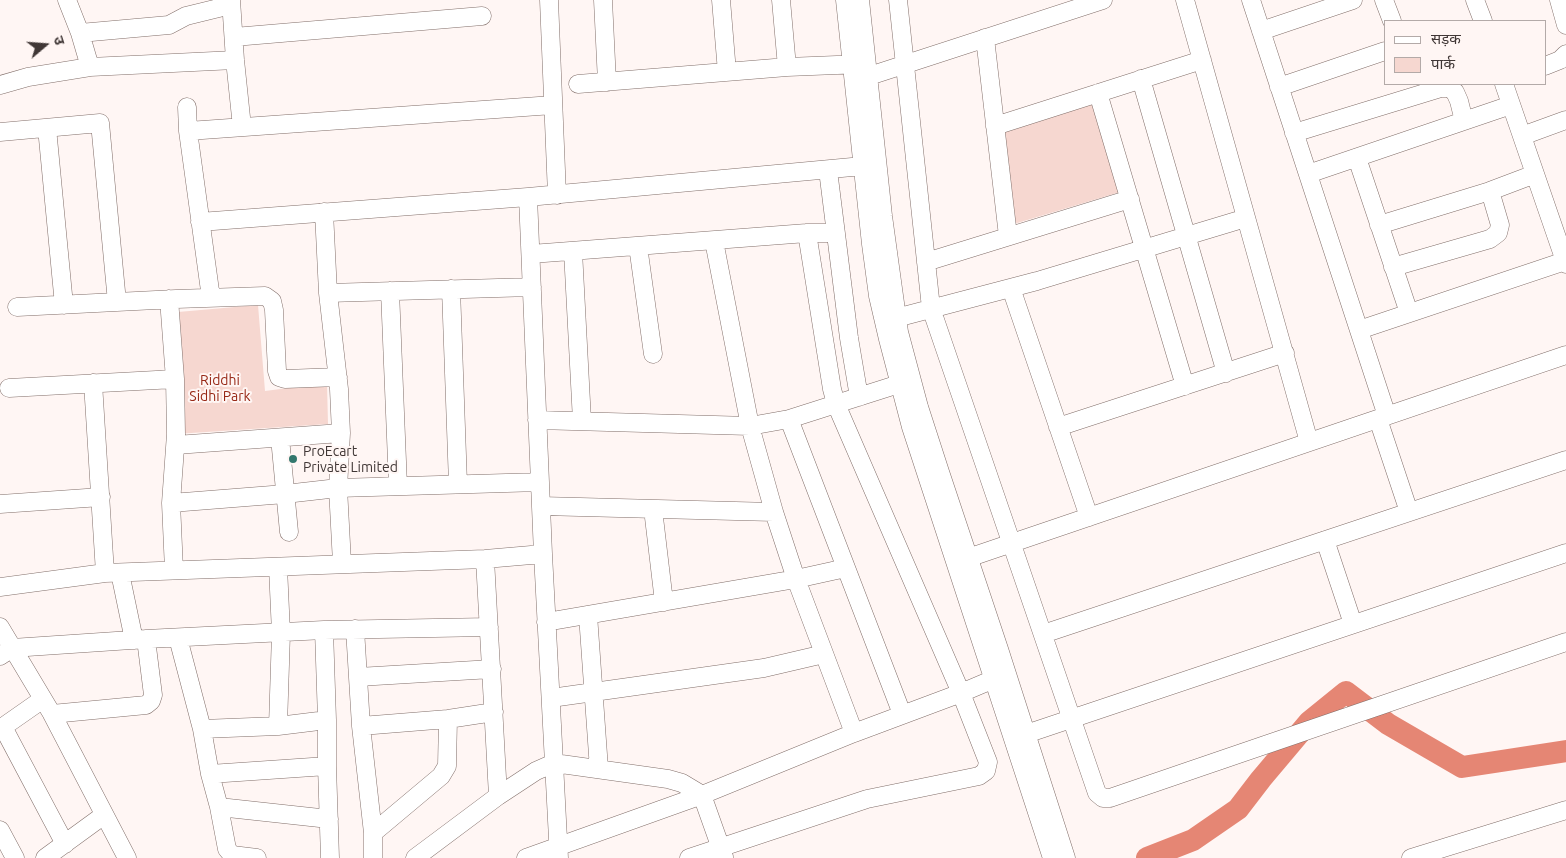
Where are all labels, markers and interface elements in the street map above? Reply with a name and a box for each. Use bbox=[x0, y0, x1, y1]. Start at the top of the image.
north arrow bbox=[20, 20, 70, 70]
legend bbox=[1384, 20, 1546, 85]
text: सड़क bbox=[1431, 30, 1461, 47]
text: उ bbox=[50, 34, 68, 47]
text: पार्क bbox=[1431, 55, 1455, 72]
park label: Riddhi Sidhi Park bbox=[189, 372, 251, 404]
place label: ProEcart Private Limited bbox=[303, 443, 398, 476]
marker: ProEcart Private Limited bbox=[287, 453, 299, 465]

